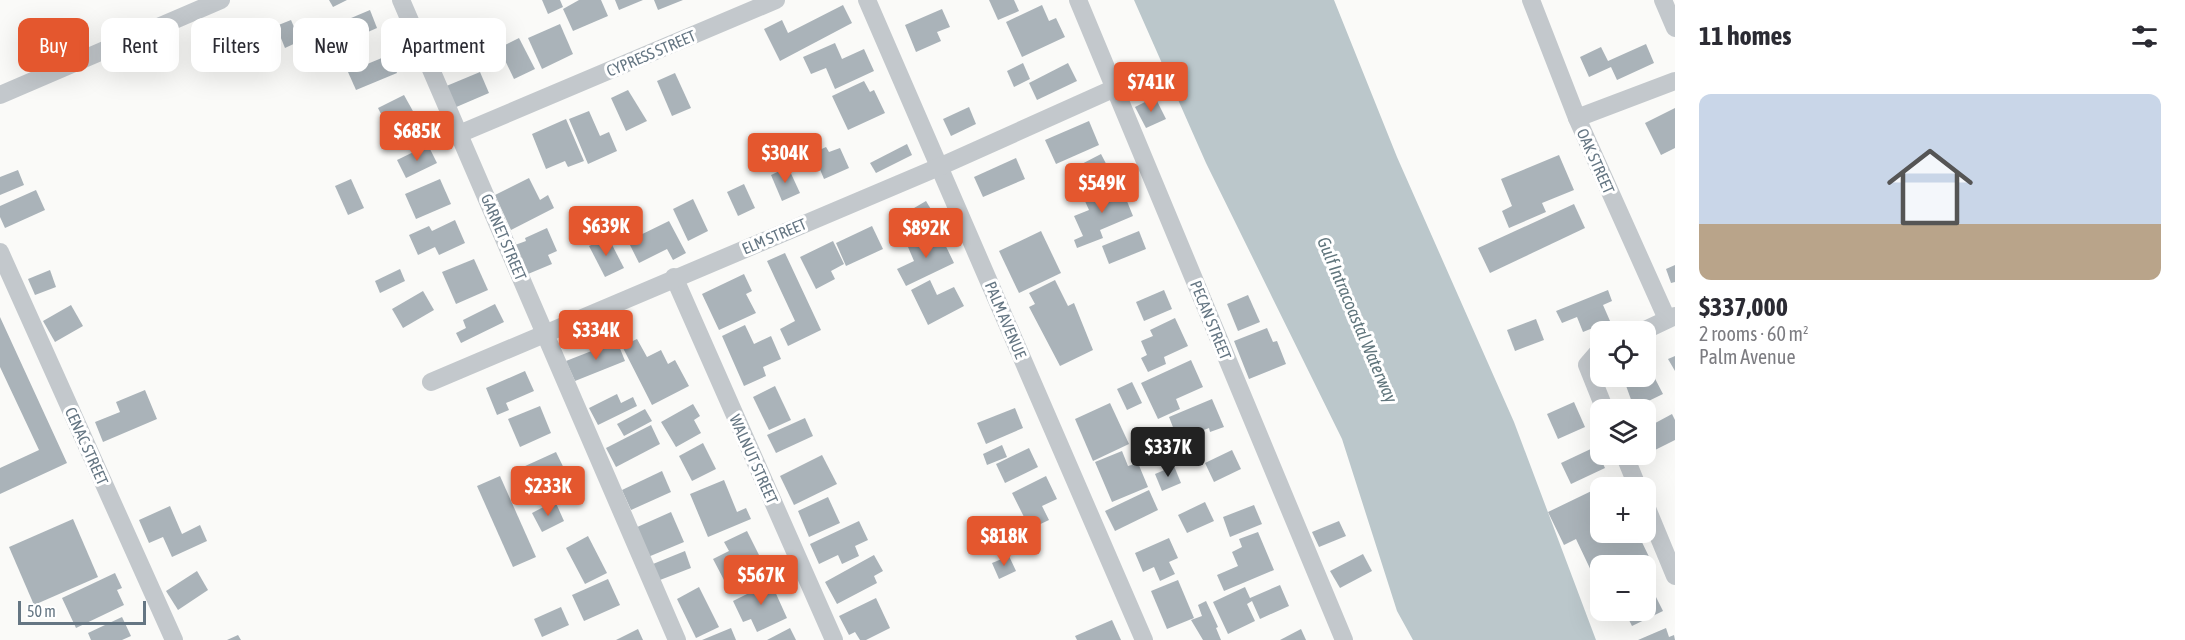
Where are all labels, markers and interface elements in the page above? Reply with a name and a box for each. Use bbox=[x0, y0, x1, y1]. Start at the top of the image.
chip: Buy bbox=[18, 18, 89, 72]
chip: Rent bbox=[101, 18, 179, 72]
chip: Filters bbox=[191, 18, 281, 72]
chip: New bbox=[293, 18, 369, 72]
chip: Apartment bbox=[381, 18, 506, 72]
icon: filters bbox=[2128, 20, 2161, 53]
text: 11 homes bbox=[1699, 21, 1792, 51]
street label: CYPRESS STREET bbox=[604, 26, 698, 80]
pin: $741K bbox=[1109, 62, 1193, 113]
text: $741K bbox=[1128, 70, 1174, 93]
pin: $685K bbox=[375, 111, 459, 162]
text: $685K bbox=[394, 119, 440, 142]
street label: OAK STREET bbox=[1574, 126, 1618, 196]
pin: $304K bbox=[743, 133, 827, 184]
icon: home bbox=[1876, 133, 1984, 241]
text: $304K bbox=[762, 141, 808, 164]
pin: $549K bbox=[1060, 163, 1144, 214]
text: $549K bbox=[1079, 171, 1125, 194]
street label: GARNET STREET bbox=[478, 191, 530, 283]
pin: $639K bbox=[564, 206, 648, 257]
pin: $892K bbox=[884, 208, 968, 259]
text: $639K bbox=[583, 214, 629, 237]
street label: ELM STREET bbox=[739, 214, 809, 258]
text: $892K bbox=[903, 216, 949, 239]
water label: Gulf Intracoastal Waterway bbox=[1313, 234, 1402, 406]
street label: PECAN STREET bbox=[1187, 278, 1235, 362]
street label: PALM AVENUE bbox=[982, 279, 1030, 361]
text: $337,000 bbox=[1699, 292, 1788, 322]
pin: $334K bbox=[554, 310, 638, 361]
text: $334K bbox=[573, 318, 619, 341]
map controls bbox=[1590, 321, 1656, 621]
button: locate bbox=[1590, 321, 1656, 387]
text: 2 rooms · 60 m² bbox=[1699, 322, 1809, 345]
text: Palm Avenue bbox=[1699, 345, 1796, 368]
button: layers bbox=[1590, 399, 1656, 465]
street label: CENAC STREET bbox=[62, 404, 112, 488]
street label: WALNUT STREET bbox=[726, 412, 782, 506]
pin: $337K bbox=[1126, 427, 1210, 478]
text: $337K bbox=[1145, 435, 1191, 458]
pin: $233K bbox=[506, 466, 590, 517]
text: $233K bbox=[525, 474, 571, 497]
button: + bbox=[1590, 477, 1656, 543]
pin: $818K bbox=[962, 516, 1046, 567]
text: $818K bbox=[981, 524, 1027, 547]
pin: $567K bbox=[719, 555, 803, 606]
button: − bbox=[1590, 555, 1656, 621]
text: $567K bbox=[738, 563, 784, 586]
scale bar bbox=[18, 598, 146, 626]
text: 50 m bbox=[27, 602, 56, 620]

